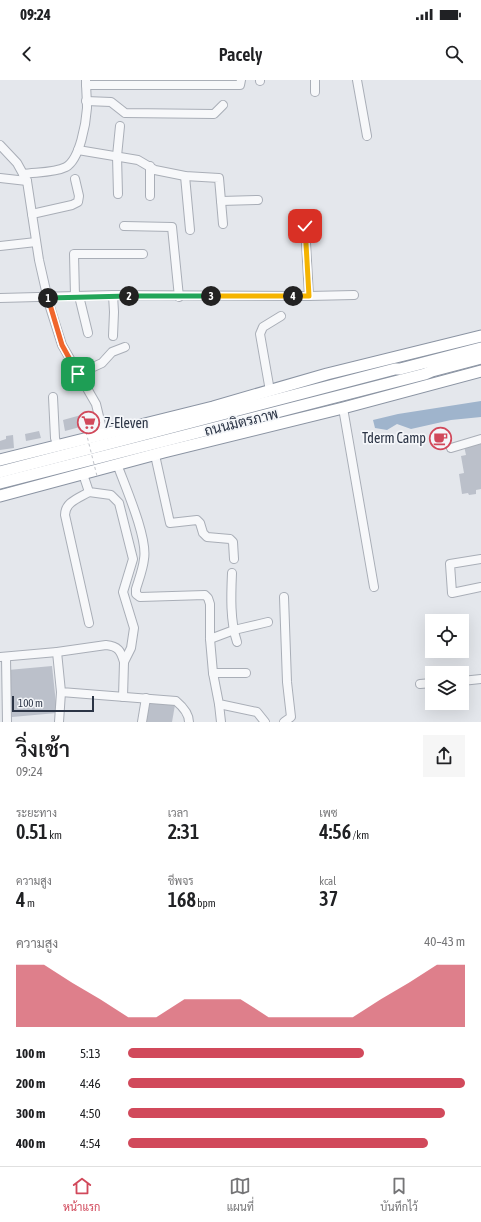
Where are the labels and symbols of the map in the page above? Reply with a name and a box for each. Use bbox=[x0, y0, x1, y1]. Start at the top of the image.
pin bbox=[288, 209, 322, 243]
pin: 2 bbox=[119, 286, 139, 306]
pin: 3 bbox=[201, 286, 221, 306]
pin: 4 bbox=[283, 286, 303, 306]
pin: 1 bbox=[38, 288, 58, 308]
pin bbox=[61, 357, 95, 391]
street label: ถนนมิตรภาพ bbox=[203, 405, 279, 439]
supermarket icon: 7-Eleven bbox=[76, 410, 102, 436]
place label: 7-Eleven bbox=[104, 415, 149, 431]
cafe icon: Tderm Camp bbox=[428, 425, 454, 451]
place label: Tderm Camp bbox=[362, 430, 426, 446]
scale bar bbox=[12, 694, 94, 713]

